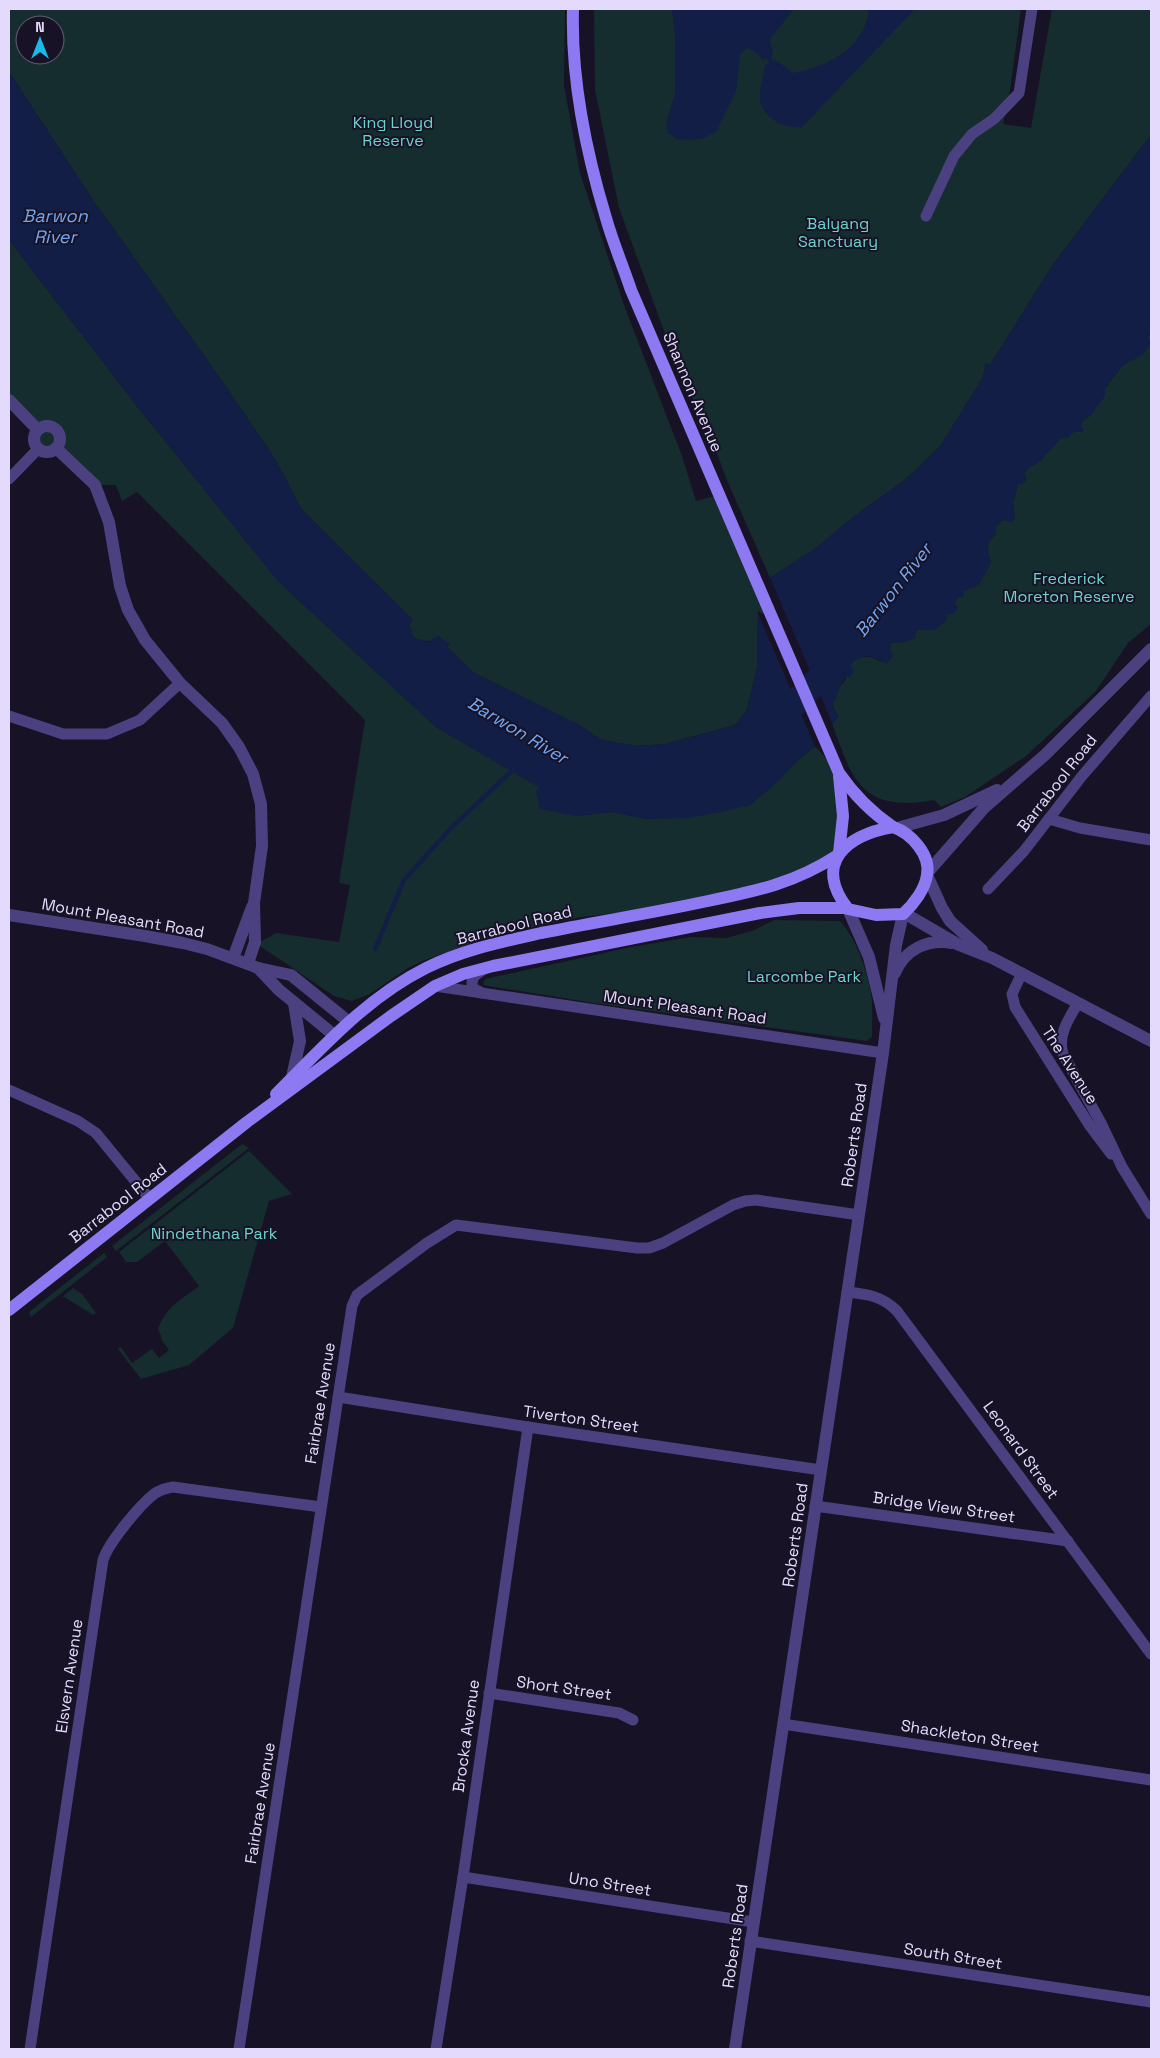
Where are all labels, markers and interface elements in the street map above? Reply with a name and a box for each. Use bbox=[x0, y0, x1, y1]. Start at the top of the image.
north arrow bbox=[15, 15, 65, 65]
text: N bbox=[35, 18, 45, 36]
park label: King Lloyd Reserve bbox=[353, 112, 433, 151]
water label: Barwon River bbox=[22, 204, 89, 248]
park label: Balyang Sanctuary bbox=[798, 213, 878, 252]
street label: Shannon Avenue bbox=[658, 329, 728, 455]
water label: Barwon River bbox=[849, 537, 938, 641]
park label: Frederick Moreton Reserve bbox=[1004, 568, 1134, 607]
water label: Barwon River bbox=[464, 691, 574, 770]
street label: Barrabool Road bbox=[1012, 730, 1102, 836]
street label: Mount Pleasant Road bbox=[40, 893, 206, 943]
street label: Barrabool Road bbox=[454, 901, 574, 949]
park label: Larcombe Park bbox=[747, 966, 861, 987]
street label: Mount Pleasant Road bbox=[602, 985, 768, 1029]
street label: The Avenue bbox=[1037, 1022, 1103, 1108]
street label: Roberts Road bbox=[836, 1082, 872, 1188]
street label: Barrabool Road bbox=[65, 1158, 171, 1248]
park label: Nindethana Park bbox=[151, 1223, 278, 1244]
street label: Fairbrae Avenue bbox=[300, 1341, 340, 1465]
street label: Leonard Street bbox=[978, 1397, 1064, 1503]
street label: Tiverton Street bbox=[522, 1400, 640, 1438]
street label: Roberts Road bbox=[777, 1482, 813, 1588]
street label: Bridge View Street bbox=[872, 1487, 1016, 1527]
street label: Elsvern Avenue bbox=[51, 1618, 87, 1734]
street label: Short Street bbox=[515, 1671, 613, 1705]
street label: Brocka Avenue bbox=[448, 1678, 484, 1794]
street label: Shackleton Street bbox=[899, 1715, 1041, 1757]
street label: Fairbrae Avenue bbox=[240, 1741, 280, 1865]
street label: Uno Street bbox=[567, 1867, 653, 1901]
street label: Roberts Road bbox=[717, 1883, 753, 1989]
street label: South Street bbox=[902, 1938, 1004, 1974]

